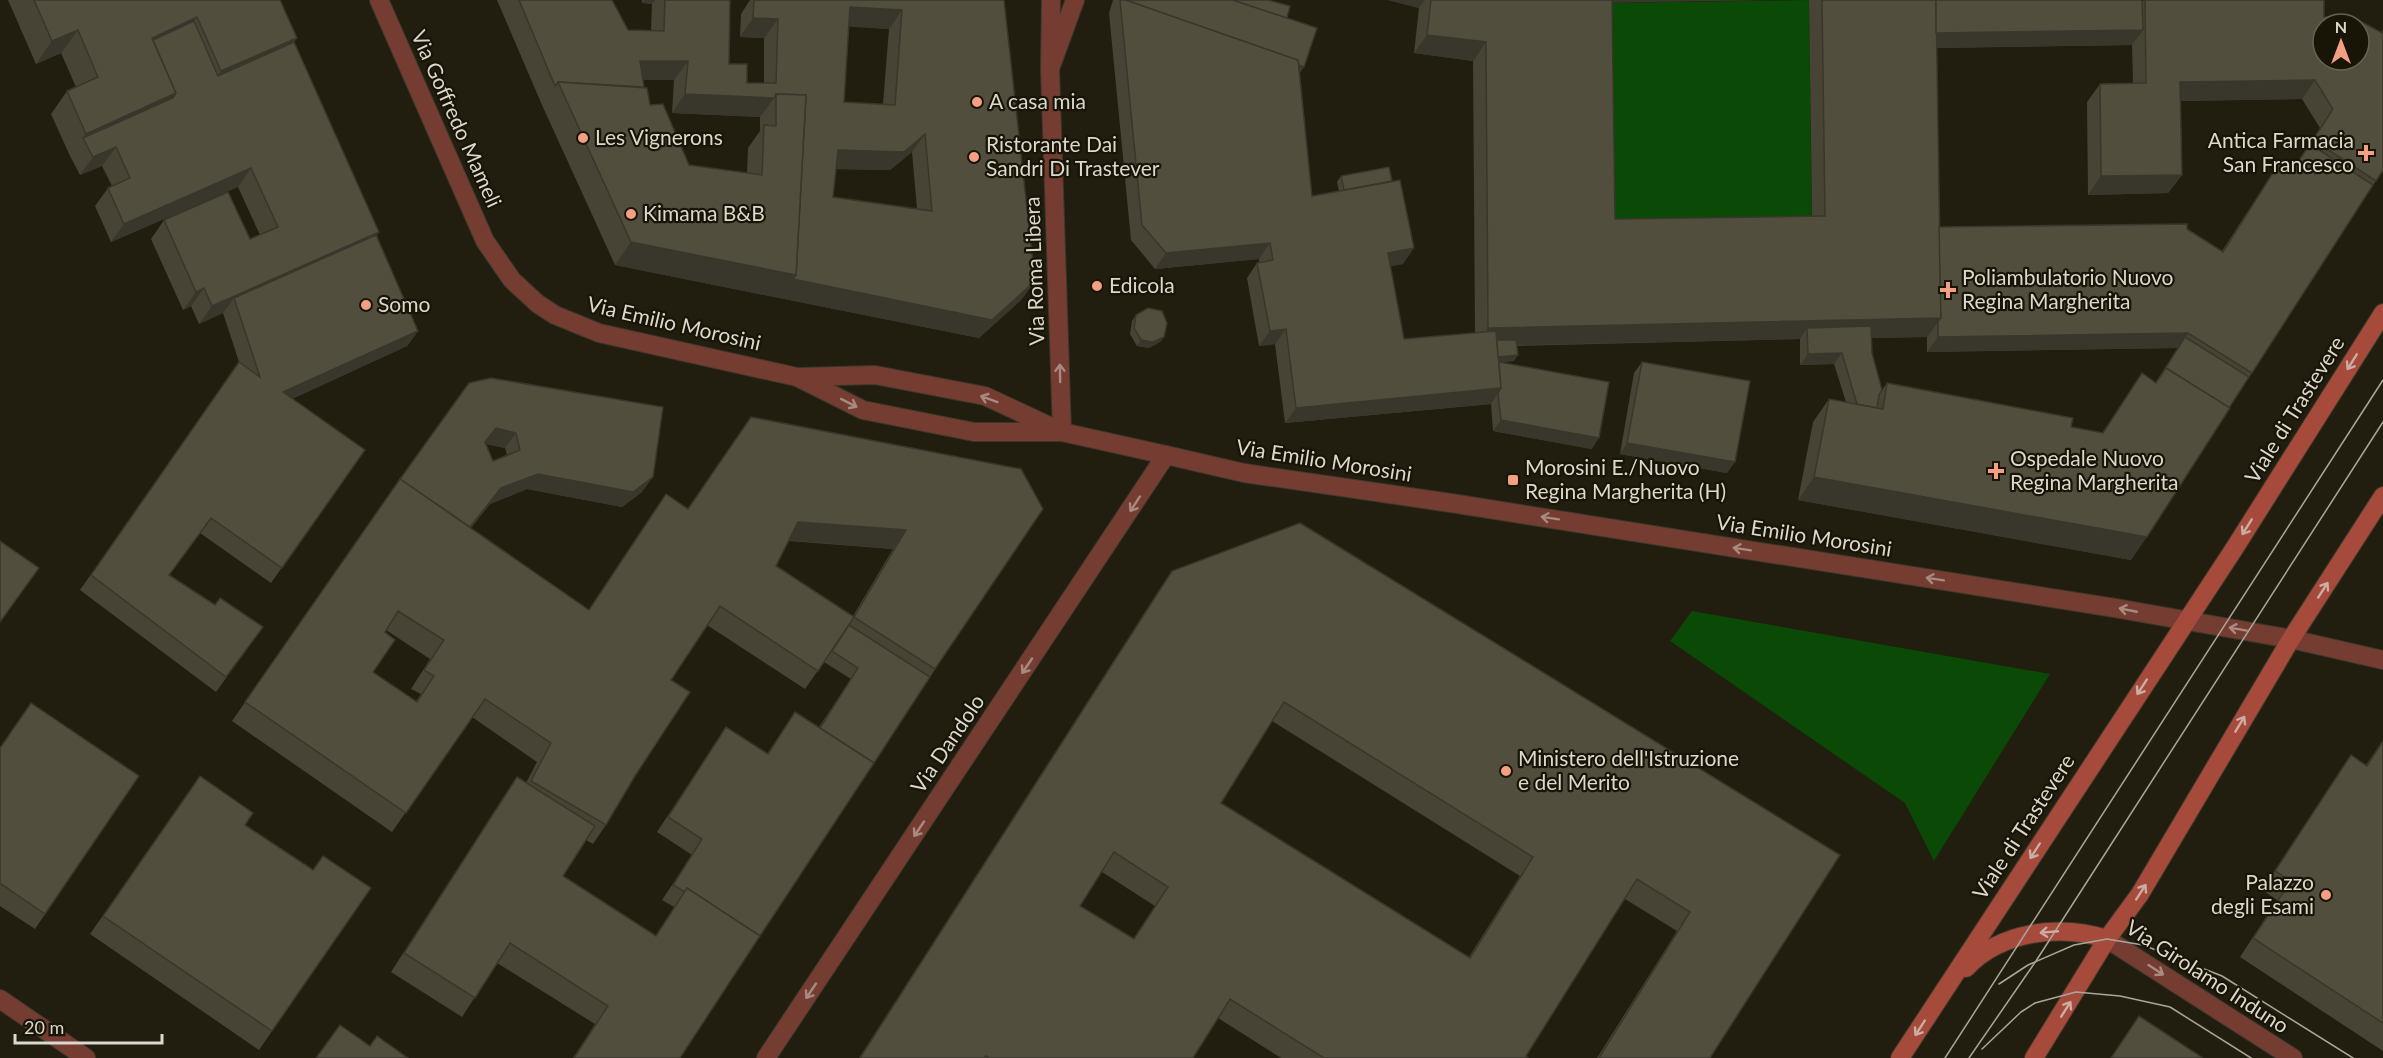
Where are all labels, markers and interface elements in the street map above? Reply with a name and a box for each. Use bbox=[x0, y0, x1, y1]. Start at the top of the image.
north arrow bbox=[2311, 12, 2371, 72]
text: N bbox=[2335, 17, 2347, 36]
street label: Via Goffredo Mameli bbox=[407, 26, 508, 211]
place label: A casa mia bbox=[989, 88, 1086, 113]
marker: A casa mia bbox=[970, 95, 984, 109]
place label: Les Vignerons bbox=[595, 124, 723, 149]
place label: Antica Farmacia San Francesco bbox=[2208, 127, 2354, 176]
marker: Les Vignerons bbox=[576, 131, 590, 145]
place label: Ristorante Dai Sandri Di Trastever bbox=[986, 131, 1160, 180]
marker: Antica Farmacia San Francesco bbox=[2359, 146, 2373, 160]
marker: Ristorante Dai Sandri Di Trastever bbox=[967, 150, 981, 164]
street label: Via Roma Libera bbox=[1018, 196, 1049, 346]
place label: Kimama B&B bbox=[643, 200, 765, 225]
marker: Kimama B&B bbox=[624, 207, 638, 221]
place label: Poliambulatorio Nuovo Regina Margherita bbox=[1962, 264, 2173, 313]
place label: Edicola bbox=[1109, 272, 1175, 297]
marker: Edicola bbox=[1090, 279, 1104, 293]
marker: Poliambulatorio Nuovo Regina Margherita bbox=[1939, 281, 1957, 299]
street label: Via Emilio Morosini bbox=[585, 290, 764, 355]
place label: Somo bbox=[378, 291, 431, 316]
marker: Somo bbox=[359, 298, 373, 312]
street label: Viale di Trastevere bbox=[2239, 331, 2349, 487]
one-way arrow bbox=[2345, 353, 2357, 370]
one-way arrow bbox=[1055, 364, 1066, 384]
one-way arrow bbox=[981, 392, 999, 403]
one-way arrow bbox=[840, 397, 857, 409]
street label: Via Emilio Morosini bbox=[1235, 433, 1414, 486]
place label: Ospedale Nuovo Regina Margherita bbox=[2010, 445, 2178, 494]
place label: Morosini E./Nuovo Regina Margherita (H) bbox=[1525, 454, 1726, 503]
marker: Ospedale Nuovo Regina Margherita bbox=[1987, 462, 2005, 480]
marker: Morosini E./Nuovo Regina Margherita (H) bbox=[1506, 473, 1520, 487]
one-way arrow bbox=[1128, 495, 1140, 512]
street label: Via Emilio Morosini bbox=[1715, 508, 1894, 561]
one-way arrow bbox=[1540, 513, 1560, 524]
one-way arrow bbox=[2241, 518, 2253, 535]
one-way arrow bbox=[1733, 543, 1753, 554]
one-way arrow bbox=[1926, 574, 1945, 585]
one-way arrow bbox=[2317, 582, 2329, 598]
one-way arrow bbox=[2118, 604, 2138, 615]
one-way arrow bbox=[2229, 623, 2249, 634]
one-way arrow bbox=[1021, 658, 1033, 674]
one-way arrow bbox=[2135, 679, 2148, 696]
street label: Via Dandolo bbox=[905, 689, 989, 797]
one-way arrow bbox=[2235, 716, 2247, 733]
place label: Ministero dell'Istruzione e del Merito bbox=[1518, 745, 1739, 794]
street label: Viale di Trastevere bbox=[1967, 749, 2079, 903]
marker: Ministero dell'Istruzione e del Merito bbox=[1499, 764, 1513, 778]
one-way arrow bbox=[913, 820, 925, 836]
one-way arrow bbox=[2029, 842, 2041, 858]
place label: Palazzo degli Esami bbox=[2211, 869, 2314, 918]
one-way arrow bbox=[2134, 883, 2147, 900]
marker: Palazzo degli Esami bbox=[2319, 888, 2333, 902]
street label: Via Girolamo Induno bbox=[2122, 914, 2294, 1038]
one-way arrow bbox=[2040, 927, 2060, 938]
one-way arrow bbox=[2147, 965, 2164, 977]
one-way arrow bbox=[805, 982, 817, 999]
one-way arrow bbox=[2060, 1001, 2072, 1018]
scale bar bbox=[15, 1007, 162, 1045]
text: 20 m bbox=[24, 1016, 64, 1038]
one-way arrow bbox=[1913, 1019, 1925, 1036]

